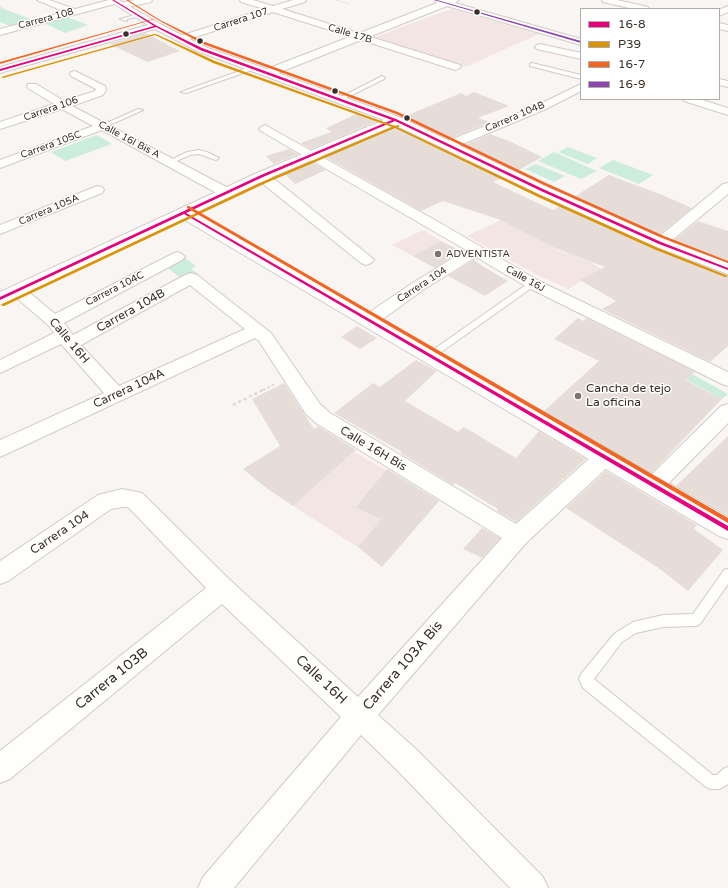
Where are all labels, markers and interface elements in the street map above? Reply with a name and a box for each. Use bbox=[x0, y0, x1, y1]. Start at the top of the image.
street label: Carrera 108 bbox=[17, 6, 75, 32]
street label: Carrera 107 bbox=[212, 6, 270, 34]
unlabelled marker bbox=[472, 7, 482, 17]
legend bbox=[580, 8, 720, 100]
text: 16-8 bbox=[618, 17, 646, 31]
street label: Calle 17B bbox=[327, 22, 373, 46]
unlabelled marker bbox=[121, 29, 131, 39]
unlabelled marker bbox=[195, 36, 205, 46]
text: P39 bbox=[618, 37, 641, 51]
text: 16-7 bbox=[618, 57, 645, 71]
text: 16-9 bbox=[618, 77, 646, 91]
unlabelled marker bbox=[330, 86, 340, 96]
street label: Carrera 106 bbox=[22, 94, 80, 124]
street label: Carrera 104B bbox=[483, 99, 547, 135]
unlabelled marker bbox=[402, 113, 412, 123]
street label: Calle 16I Bis A bbox=[96, 119, 162, 161]
street label: Carrera 105C bbox=[19, 128, 83, 162]
street label: Carrera 105A bbox=[17, 192, 81, 228]
place label: ADVENTISTA bbox=[446, 248, 510, 260]
marker: ADVENTISTA bbox=[433, 249, 443, 259]
street label: Calle 16J bbox=[503, 263, 547, 295]
street label: Carrera 104 bbox=[395, 265, 449, 305]
street label: Carrera 104C bbox=[84, 269, 146, 309]
street label: Carrera 104B bbox=[94, 286, 168, 336]
street label: Calle 16H bbox=[46, 315, 92, 367]
street label: Carrera 104A bbox=[91, 366, 167, 412]
place label: Cancha de tejo La oficina bbox=[586, 382, 671, 410]
marker: Cancha de tejo La oficina bbox=[573, 391, 583, 401]
street label: Calle 16H Bis bbox=[337, 423, 409, 475]
street label: Carrera 104 bbox=[28, 508, 92, 558]
street label: Carrera 103A Bis bbox=[360, 618, 446, 714]
street label: Carrera 103B bbox=[72, 644, 152, 714]
street label: Calle 16H bbox=[292, 652, 350, 708]

